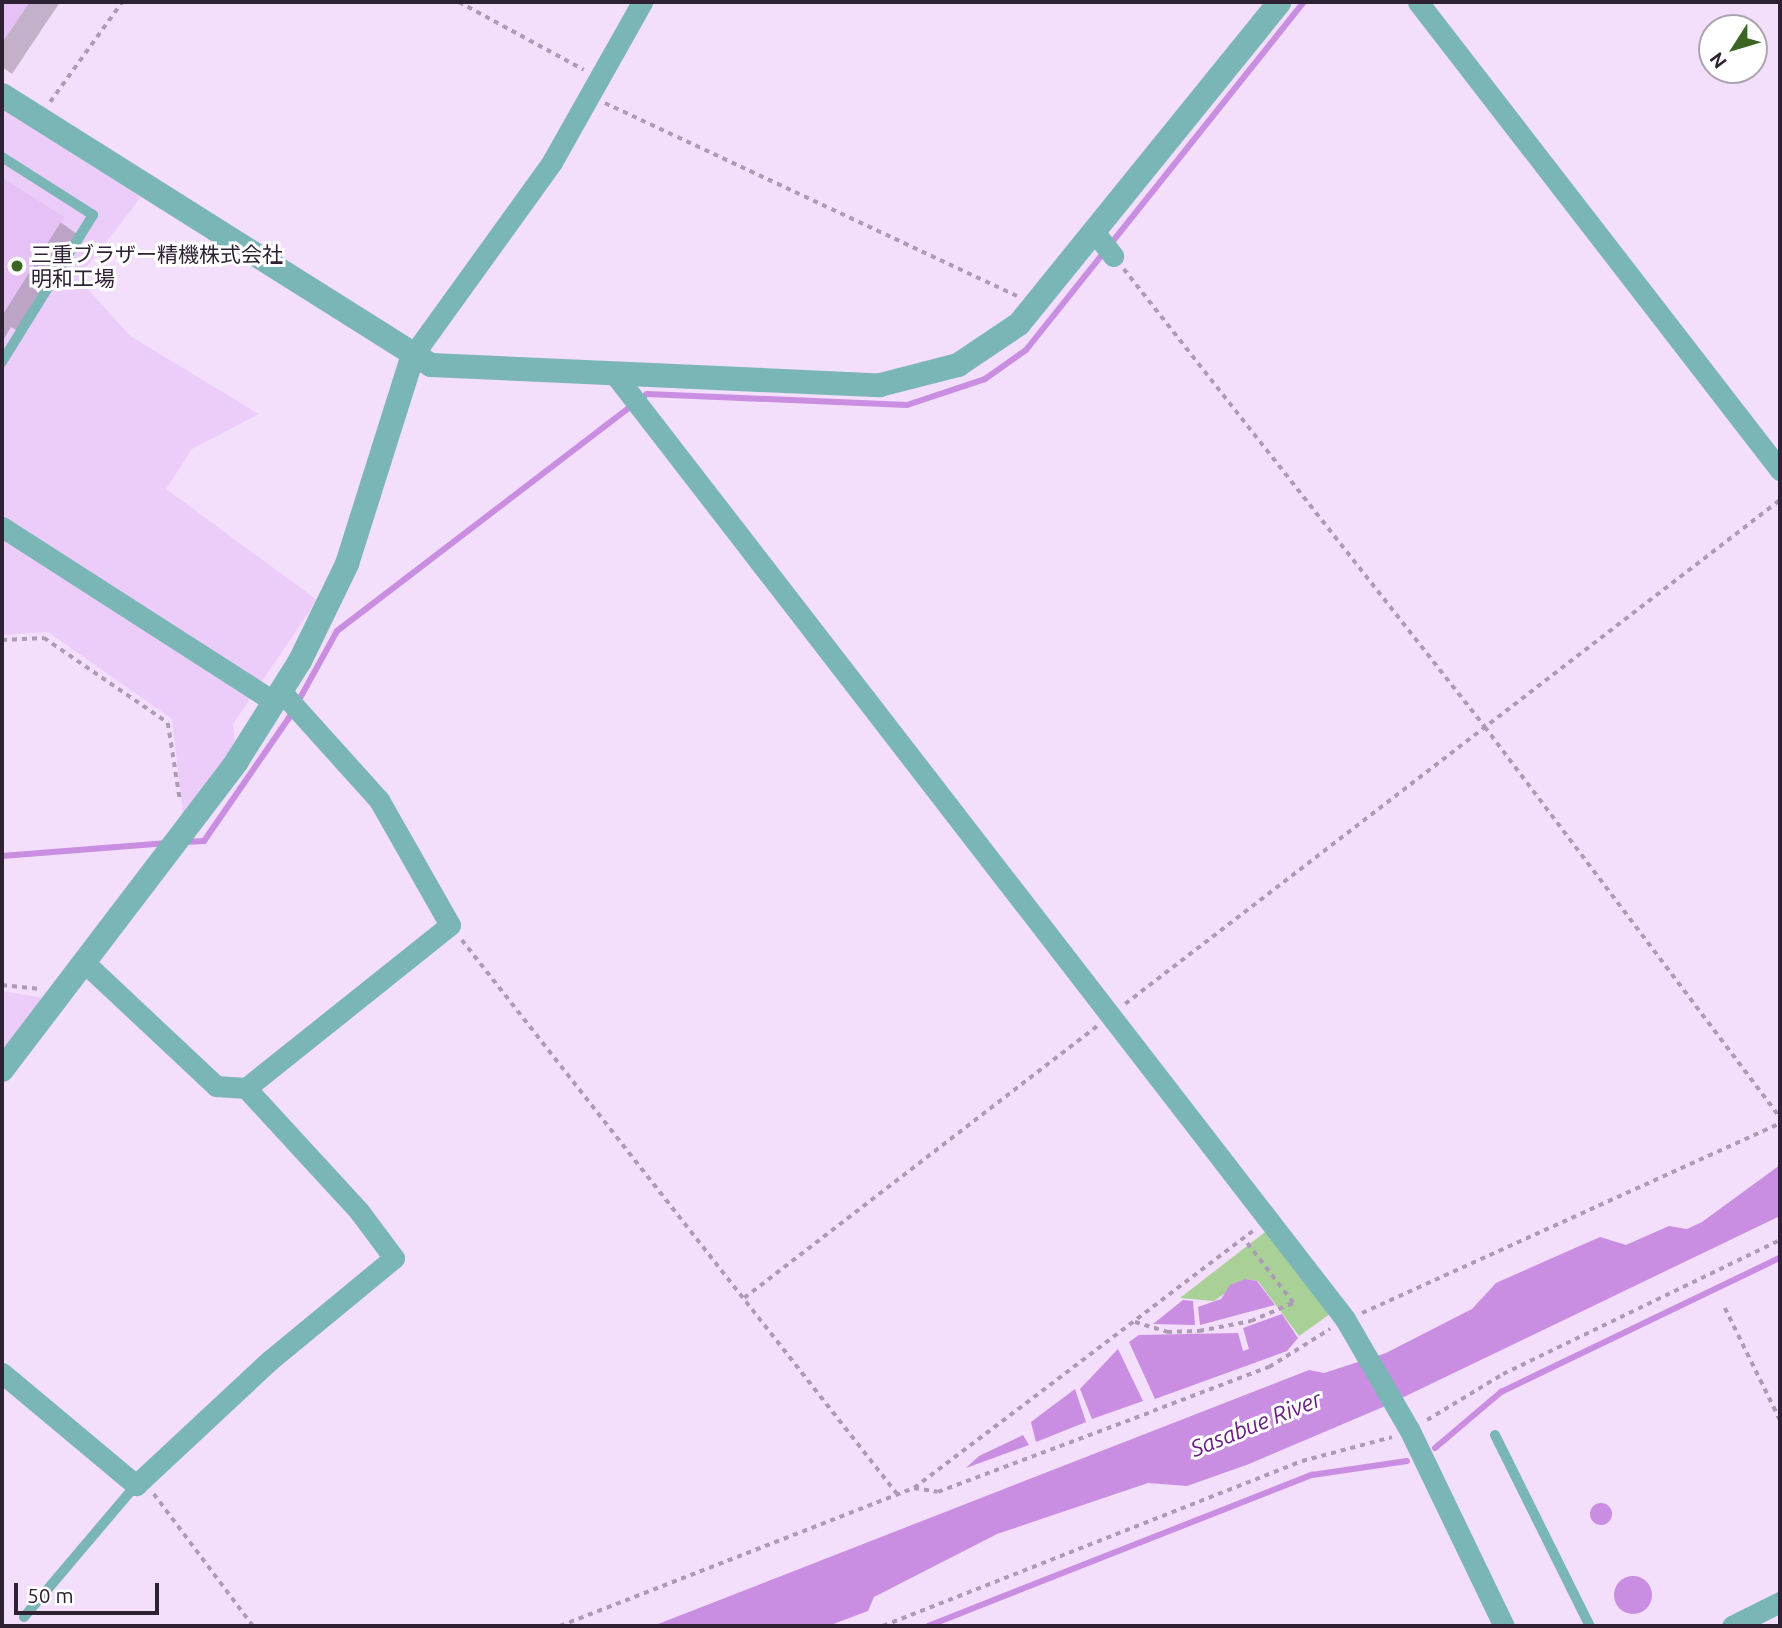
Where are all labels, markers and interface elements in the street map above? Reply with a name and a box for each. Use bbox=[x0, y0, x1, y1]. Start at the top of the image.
north arrow bbox=[1698, 14, 1768, 84]
text: N bbox=[1705, 48, 1731, 73]
place label: 三重ブラザー精機株式会社 明和工場 bbox=[31, 241, 283, 291]
marker: 三重ブラザー精機株式会社 明和工場 bbox=[9, 258, 25, 274]
water label: Sasabue River bbox=[1186, 1385, 1326, 1463]
scale bar bbox=[18, 1568, 163, 1612]
text: 50 m bbox=[27, 1583, 74, 1607]

